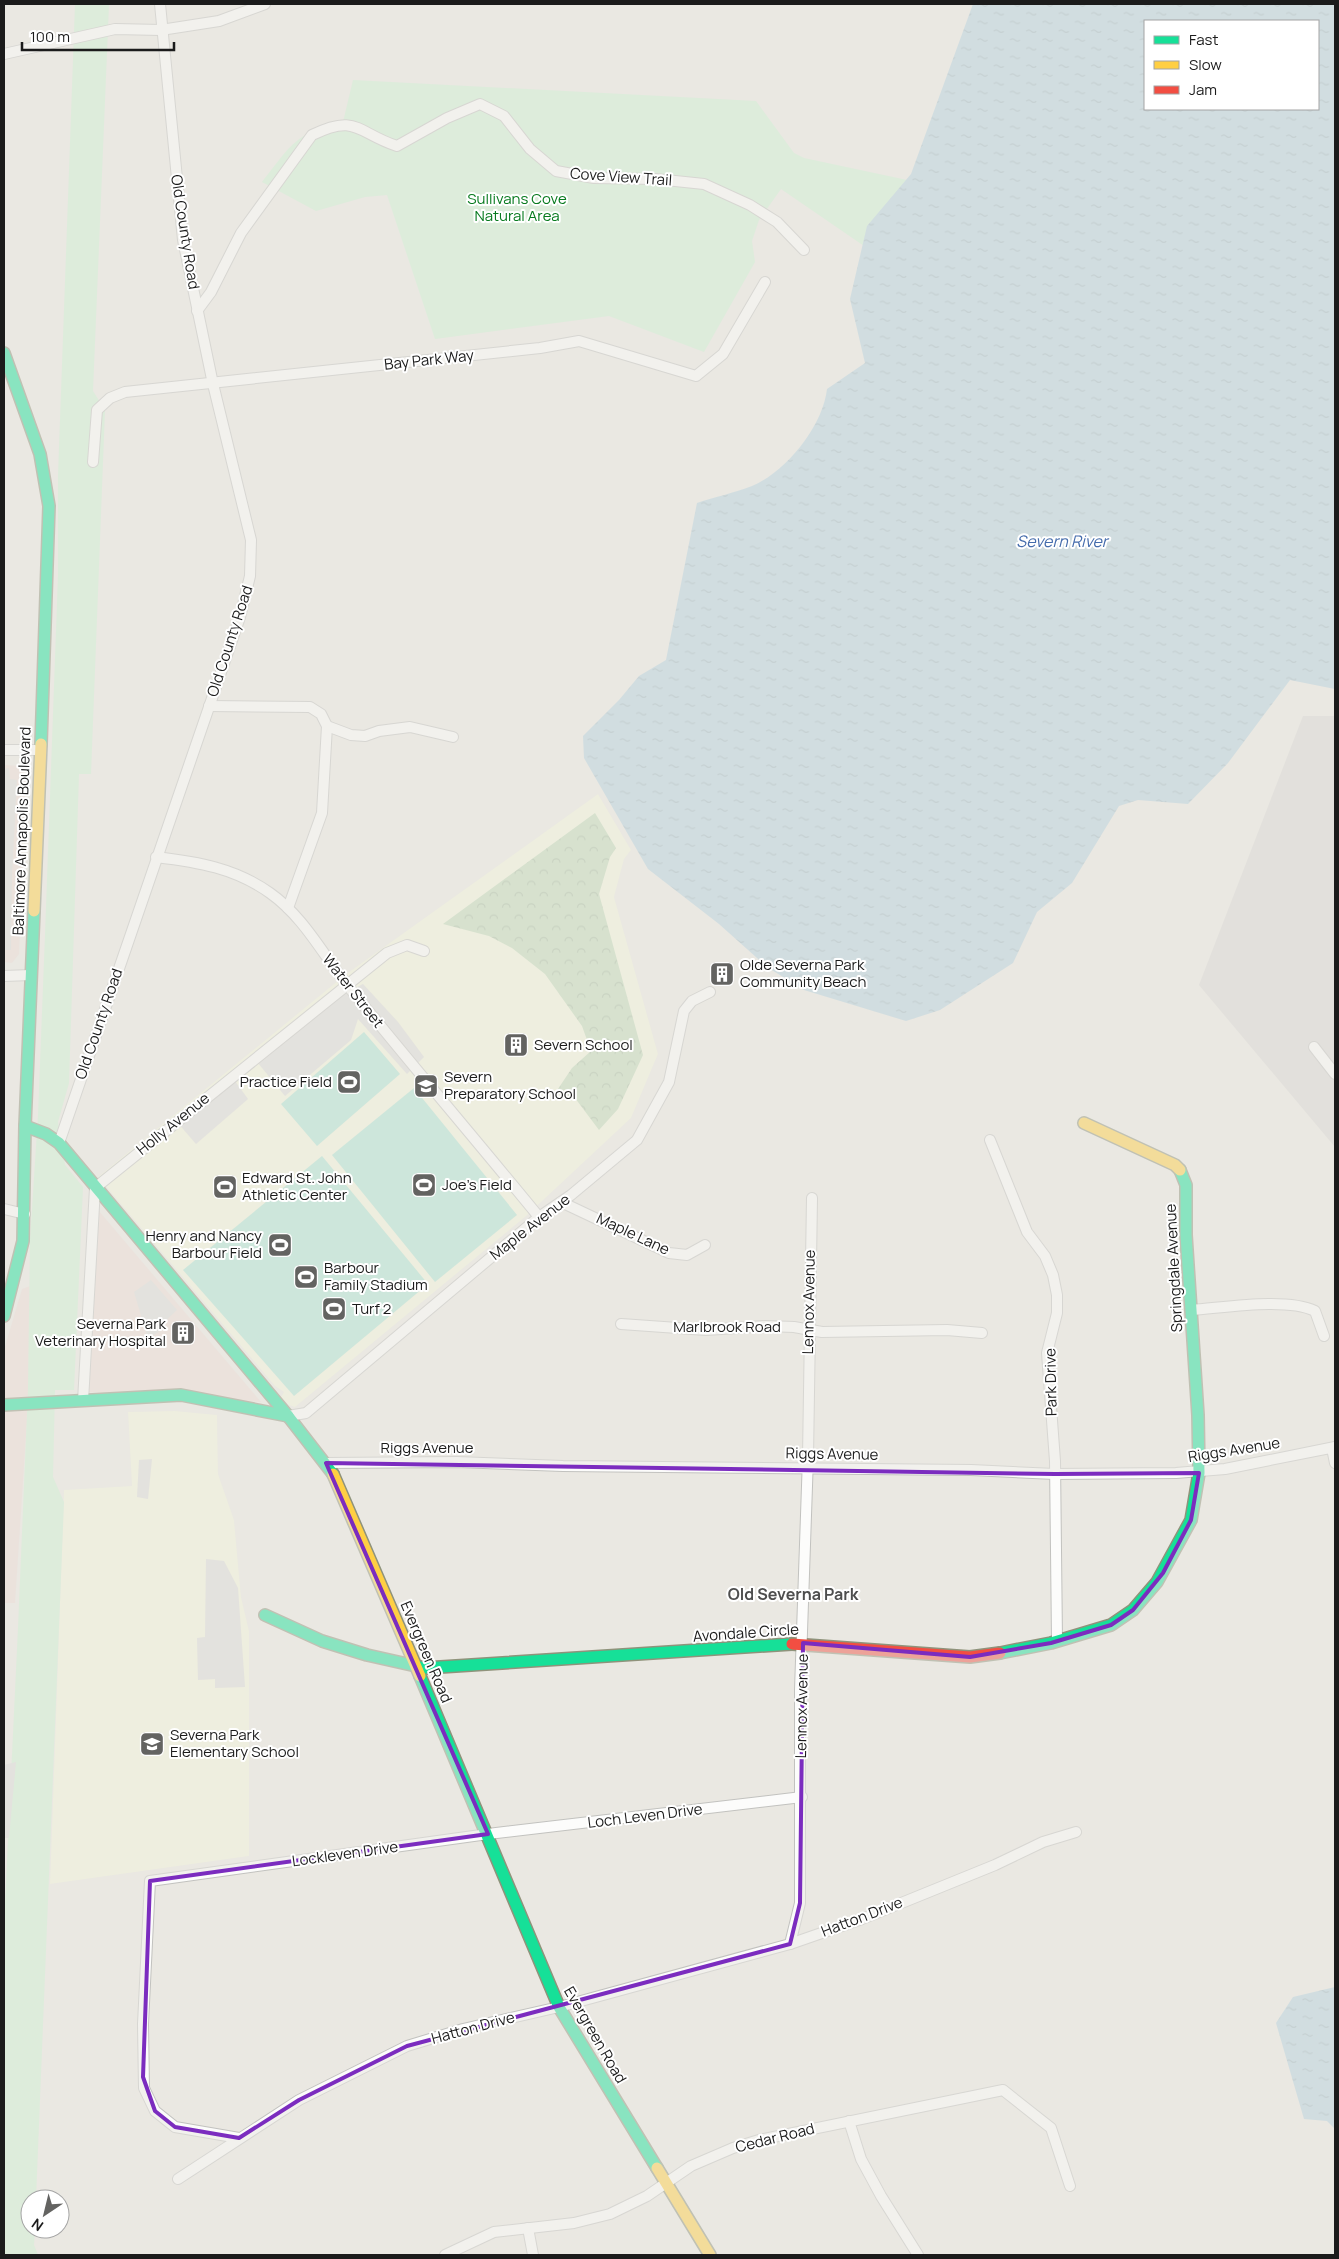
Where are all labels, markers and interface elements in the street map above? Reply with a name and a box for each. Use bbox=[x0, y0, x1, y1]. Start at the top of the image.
scale bar bbox=[22, 20, 175, 52]
legend bbox=[1144, 20, 1319, 110]
text: 100 m bbox=[30, 26, 70, 47]
text: Fast bbox=[1189, 29, 1218, 50]
text: Slow bbox=[1189, 54, 1222, 75]
text: Jam bbox=[1189, 79, 1217, 100]
street label: Cove View Trail bbox=[569, 162, 673, 191]
street label: Old County Road bbox=[166, 173, 205, 291]
park label: Sullivans Cove Natural Area bbox=[467, 188, 567, 226]
street label: Bay Park Way bbox=[383, 344, 475, 375]
water label: Severn River bbox=[1016, 530, 1110, 552]
street label: Old County Road bbox=[202, 582, 257, 699]
street label: Baltimore Annapolis Boulevard bbox=[7, 726, 36, 936]
street label: Water Street bbox=[318, 949, 389, 1032]
place label: Olde Severna Park Community Beach bbox=[740, 954, 867, 992]
building icon: Olde Severna Park Community Beach bbox=[709, 961, 735, 987]
street label: Old County Road bbox=[70, 966, 127, 1082]
building icon: Severn School bbox=[503, 1032, 529, 1058]
place label: Severn School bbox=[534, 1034, 633, 1055]
place label: Severn Preparatory School bbox=[444, 1066, 576, 1104]
sports icon: Practice Field bbox=[336, 1069, 362, 1095]
place label: Practice Field bbox=[240, 1071, 332, 1092]
school or university icon: Severn Preparatory School bbox=[413, 1073, 439, 1099]
street label: Holly Avenue bbox=[132, 1087, 214, 1160]
place label: Edward St. John Athletic Center bbox=[242, 1167, 352, 1205]
sports icon: Joe's Field bbox=[411, 1172, 437, 1198]
sports icon: Edward St. John Athletic Center bbox=[212, 1174, 238, 1200]
place label: Joe's Field bbox=[442, 1174, 512, 1195]
street label: Maple Avenue bbox=[485, 1189, 574, 1265]
street label: Springdale Avenue bbox=[1160, 1203, 1187, 1333]
street label: Maple Lane bbox=[593, 1207, 674, 1260]
place label: Henry and Nancy Barbour Field bbox=[146, 1225, 262, 1263]
sports icon: Henry and Nancy Barbour Field bbox=[267, 1232, 293, 1258]
street label: Lennox Avenue bbox=[797, 1249, 820, 1355]
place label: Barbour Family Stadium bbox=[324, 1257, 428, 1295]
sports icon: Barbour Family Stadium bbox=[293, 1264, 319, 1290]
sports icon: Turf 2 bbox=[321, 1296, 347, 1322]
place label: Turf 2 bbox=[352, 1298, 391, 1319]
place label: Severna Park Veterinary Hospital bbox=[35, 1313, 167, 1351]
street label: Marlbrook Road bbox=[673, 1316, 781, 1337]
building icon: Severna Park Veterinary Hospital bbox=[170, 1320, 196, 1346]
street label: Park Drive bbox=[1039, 1348, 1062, 1416]
street label: Riggs Avenue bbox=[1186, 1432, 1282, 1467]
street label: Riggs Avenue bbox=[381, 1437, 474, 1458]
street label: Riggs Avenue bbox=[785, 1442, 879, 1465]
district label: Old Severna Park bbox=[728, 1583, 859, 1605]
street label: Evergreen Road bbox=[396, 1598, 457, 1706]
street label: Avondale Circle bbox=[692, 1618, 800, 1647]
street label: Lennox Avenue bbox=[790, 1653, 813, 1759]
place label: Severna Park Elementary School bbox=[170, 1724, 299, 1762]
school or university icon: Severna Park Elementary School bbox=[139, 1731, 165, 1757]
street label: Loch Leven Drive bbox=[586, 1798, 704, 1833]
street label: Lockleven Drive bbox=[290, 1836, 400, 1871]
street label: Hatton Drive bbox=[818, 1891, 906, 1942]
street label: Evergreen Road bbox=[559, 1982, 632, 2087]
street label: Hatton Drive bbox=[429, 2006, 517, 2049]
street label: Cedar Road bbox=[733, 2118, 817, 2157]
north arrow bbox=[20, 2189, 70, 2239]
text: N bbox=[28, 2214, 47, 2236]

